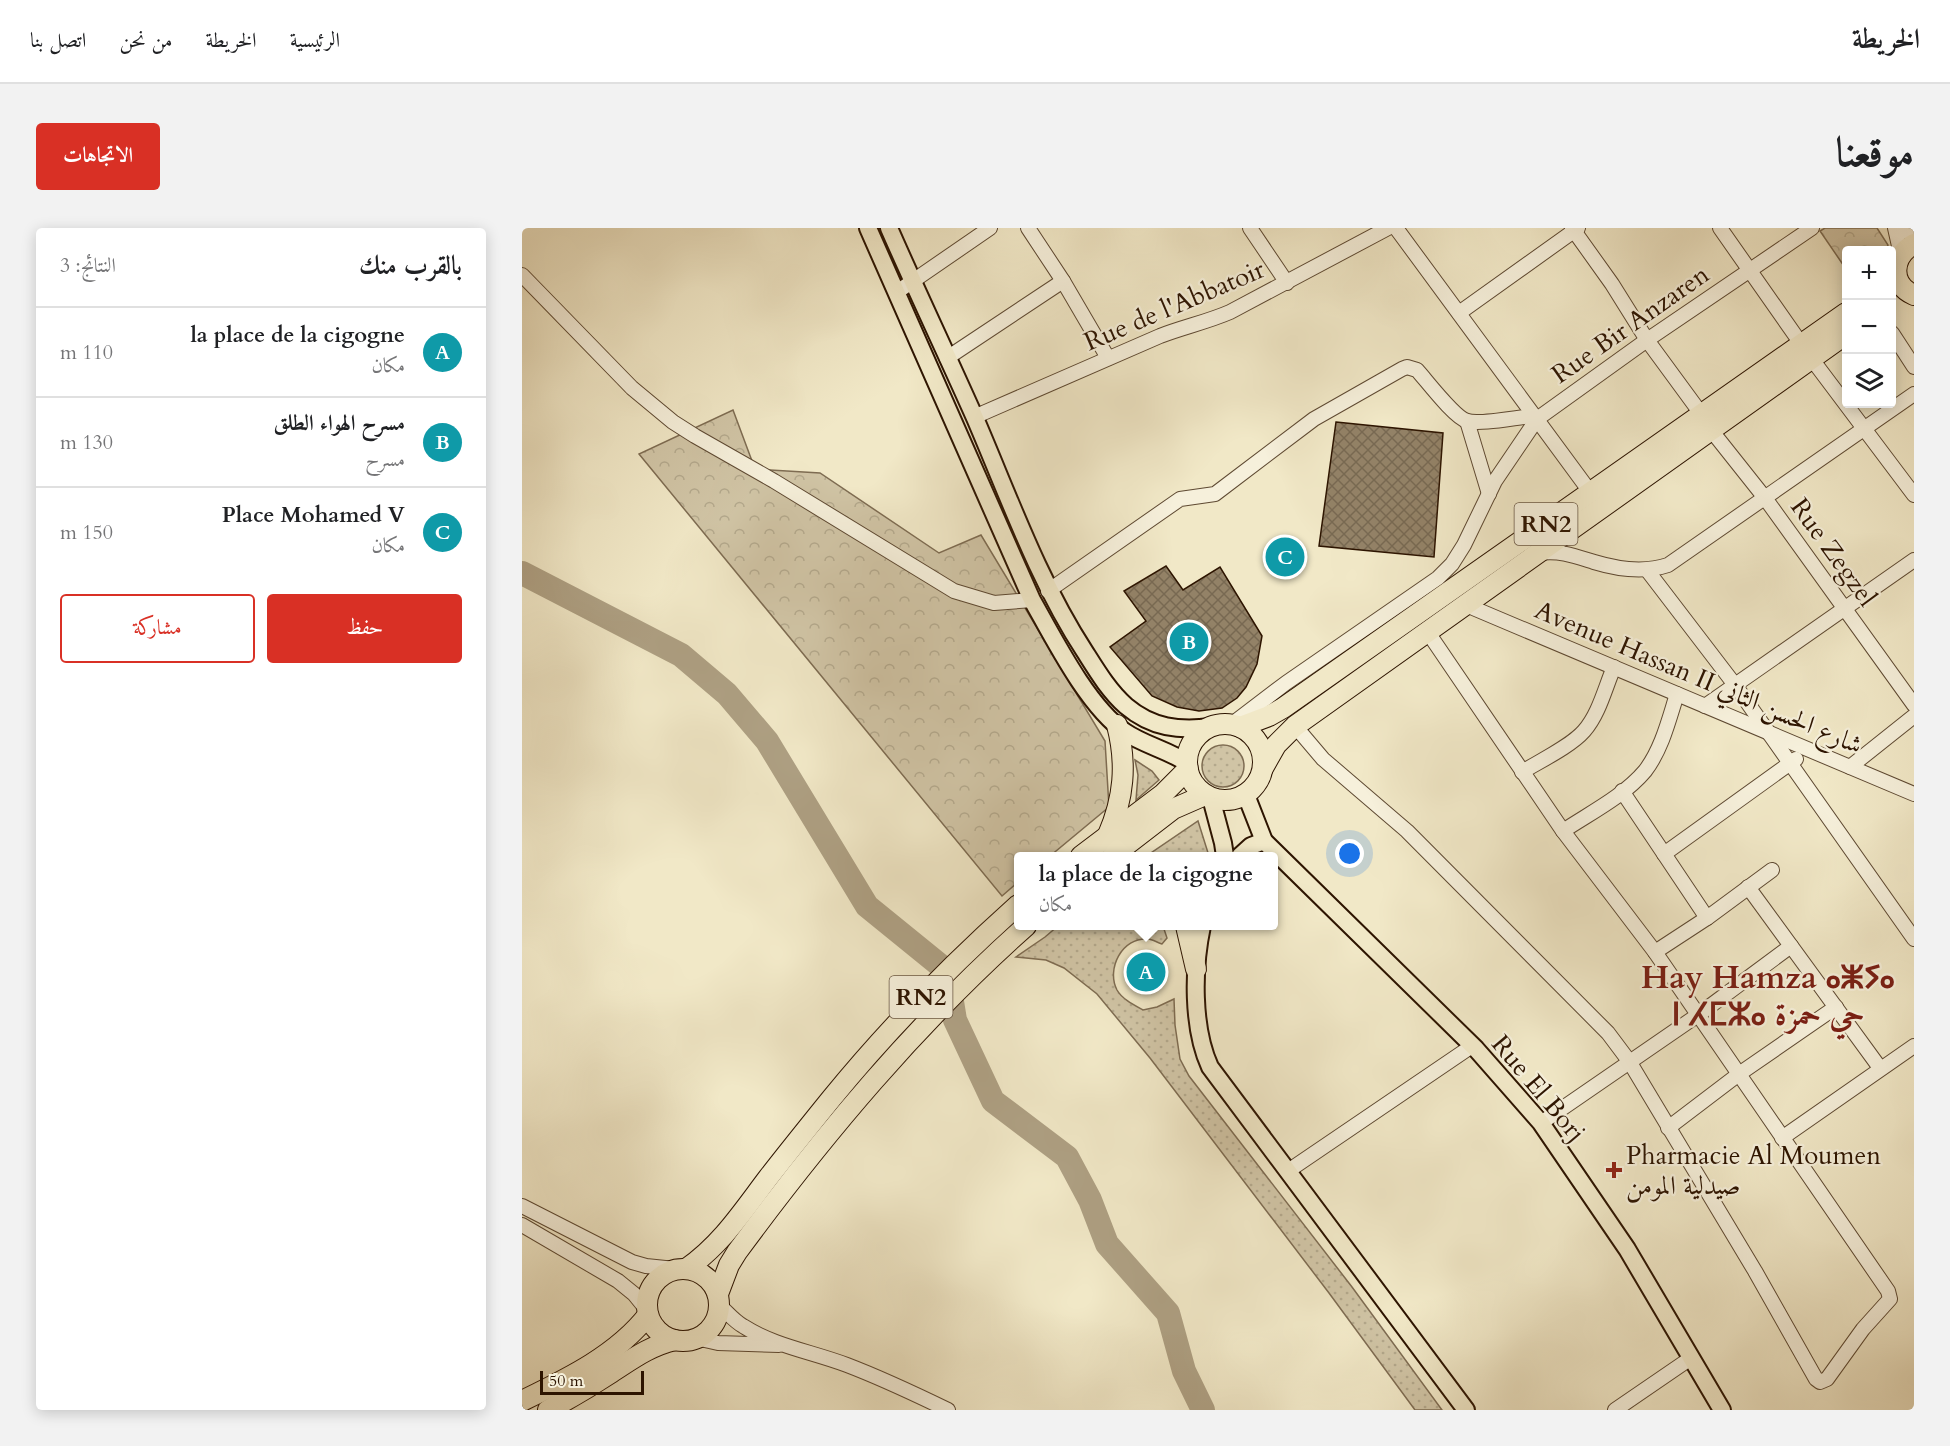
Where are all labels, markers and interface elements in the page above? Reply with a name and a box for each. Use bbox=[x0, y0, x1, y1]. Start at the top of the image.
text: الخريطة bbox=[1852, 20, 1920, 58]
text: اتصل بنا bbox=[30, 26, 86, 55]
text: من نحن bbox=[119, 26, 173, 55]
text: الخريطة bbox=[206, 26, 257, 55]
text: الرئيسية bbox=[290, 26, 340, 55]
button: الاتجاهات bbox=[36, 123, 160, 190]
text: موقعنا bbox=[1836, 124, 1914, 181]
map controls bbox=[1842, 246, 1896, 408]
button: + bbox=[1842, 246, 1896, 300]
text: بالقرب منك bbox=[359, 248, 462, 283]
street label: Rue de l'Abbatoir bbox=[1079, 251, 1270, 359]
text: النتائج: 3 bbox=[60, 252, 116, 279]
street label: Rue Bir Anzaren bbox=[1545, 257, 1716, 392]
button: − bbox=[1842, 300, 1896, 354]
text: la place de la cigogne bbox=[190, 320, 405, 350]
text: 110 m bbox=[60, 339, 113, 366]
text: A bbox=[435, 339, 450, 366]
text: مكان bbox=[371, 352, 405, 379]
button: layers bbox=[1842, 354, 1896, 408]
text: مسرح الهواء الطلق bbox=[274, 408, 405, 438]
text: 130 m bbox=[60, 429, 113, 456]
text: B bbox=[435, 429, 450, 456]
text: مسرح bbox=[365, 446, 405, 473]
street label: Rue Zegzel bbox=[1782, 491, 1885, 614]
text: Place Mohamed V bbox=[222, 500, 405, 530]
road number: RN2 bbox=[1514, 503, 1578, 545]
text: 150 m bbox=[60, 519, 113, 546]
text: C bbox=[435, 519, 450, 546]
text: مكان bbox=[371, 532, 405, 559]
pin: C bbox=[1266, 534, 1305, 580]
street label: Avenue Hassan II شارع الحسن الثاني bbox=[1528, 592, 1868, 766]
button: مشاركة bbox=[60, 594, 255, 663]
button: حفظ bbox=[267, 594, 462, 663]
pin: B bbox=[1170, 620, 1208, 664]
your location bbox=[1335, 839, 1364, 868]
popup bbox=[1014, 852, 1278, 930]
text: la place de la cigogne bbox=[1039, 859, 1253, 889]
text: مكان bbox=[1039, 891, 1072, 918]
pin: A bbox=[1126, 950, 1166, 994]
district label: Hay Hamza ⴰⵥⵢⴰ ⵏ ⵃⵎⵣⴰ حي حمزة bbox=[1641, 956, 1895, 1040]
road number: RN2 bbox=[890, 976, 952, 1018]
street label: Rue El Borj bbox=[1484, 1028, 1594, 1149]
place label: Pharmacie Al Moumen صيدلية المومن bbox=[1626, 1138, 1881, 1203]
marker: Pharmacie Al Moumen صيدلية المومن bbox=[1607, 1163, 1621, 1177]
scale bar bbox=[540, 1368, 644, 1396]
text: 50 m bbox=[549, 1370, 583, 1392]

